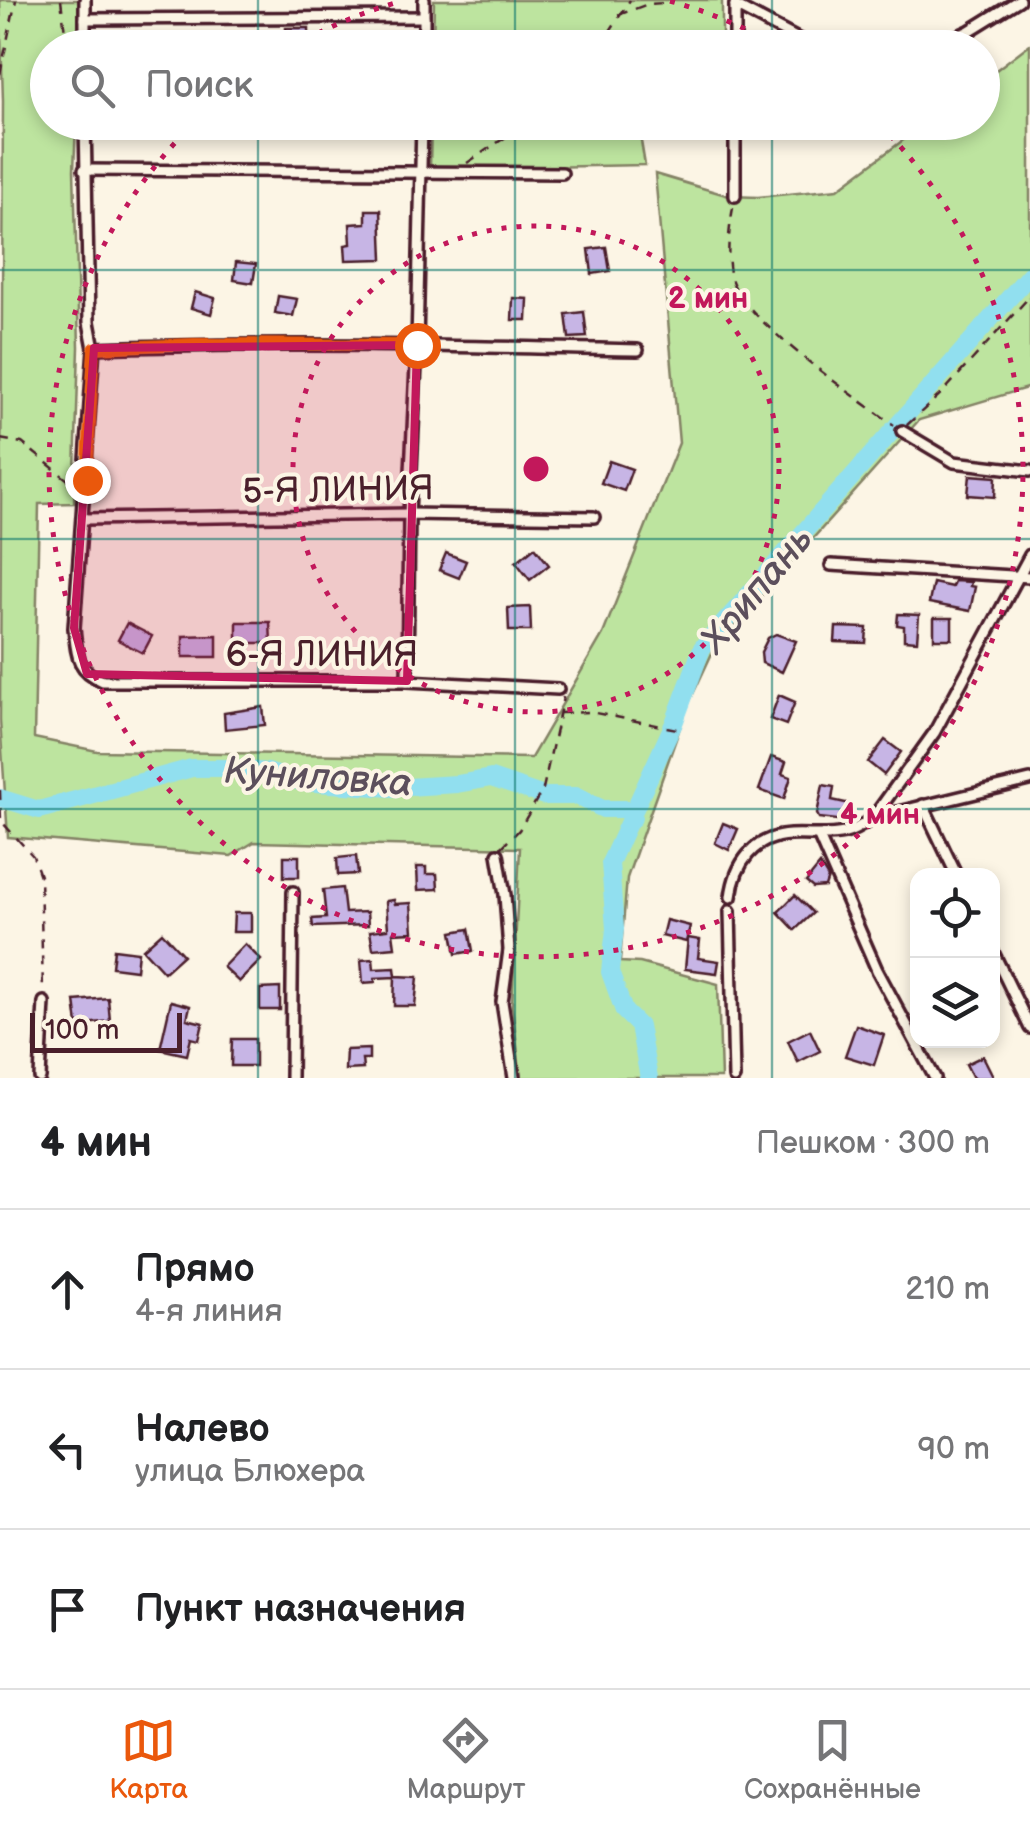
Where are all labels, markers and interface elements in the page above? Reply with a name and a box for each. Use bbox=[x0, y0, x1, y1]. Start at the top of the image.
search box bbox=[30, 30, 1000, 140]
icon: search bbox=[65, 58, 120, 113]
text: Поиск bbox=[145, 63, 253, 108]
text: 2 мин bbox=[668, 281, 748, 317]
route start bbox=[395, 323, 441, 369]
centre of rings bbox=[518, 451, 554, 487]
route end bbox=[65, 458, 111, 504]
street label: 5-Я ЛИНИЯ bbox=[242, 467, 434, 514]
water label: Хрипань bbox=[690, 518, 823, 664]
street label: 6-Я ЛИНИЯ bbox=[226, 634, 418, 677]
water label: Куниловка bbox=[222, 748, 414, 807]
text: 4 мин bbox=[840, 797, 920, 833]
map controls bbox=[910, 868, 1000, 1048]
button: locate bbox=[910, 868, 1000, 958]
button: layers bbox=[910, 958, 1000, 1048]
scale bar bbox=[30, 1008, 182, 1052]
text: 100 m bbox=[45, 1014, 119, 1047]
text: 4 мин bbox=[40, 1118, 152, 1169]
text: Пешком · 300 m bbox=[756, 1124, 990, 1163]
text: Прямо bbox=[135, 1247, 254, 1292]
icon: ahead bbox=[40, 1262, 95, 1317]
text: 210 m bbox=[905, 1270, 990, 1309]
text: 4-я линия bbox=[135, 1292, 282, 1331]
text: Налево bbox=[135, 1407, 270, 1452]
icon: left bbox=[40, 1422, 95, 1477]
text: 90 m bbox=[918, 1430, 990, 1469]
text: улица Блюхера bbox=[135, 1452, 365, 1491]
icon: arrive bbox=[40, 1582, 95, 1637]
text: Пункт назначения bbox=[135, 1587, 466, 1632]
tab: Карта bbox=[109, 1713, 188, 1806]
tab: Маршрут bbox=[406, 1713, 526, 1806]
tab: Сохранённые bbox=[744, 1713, 921, 1806]

